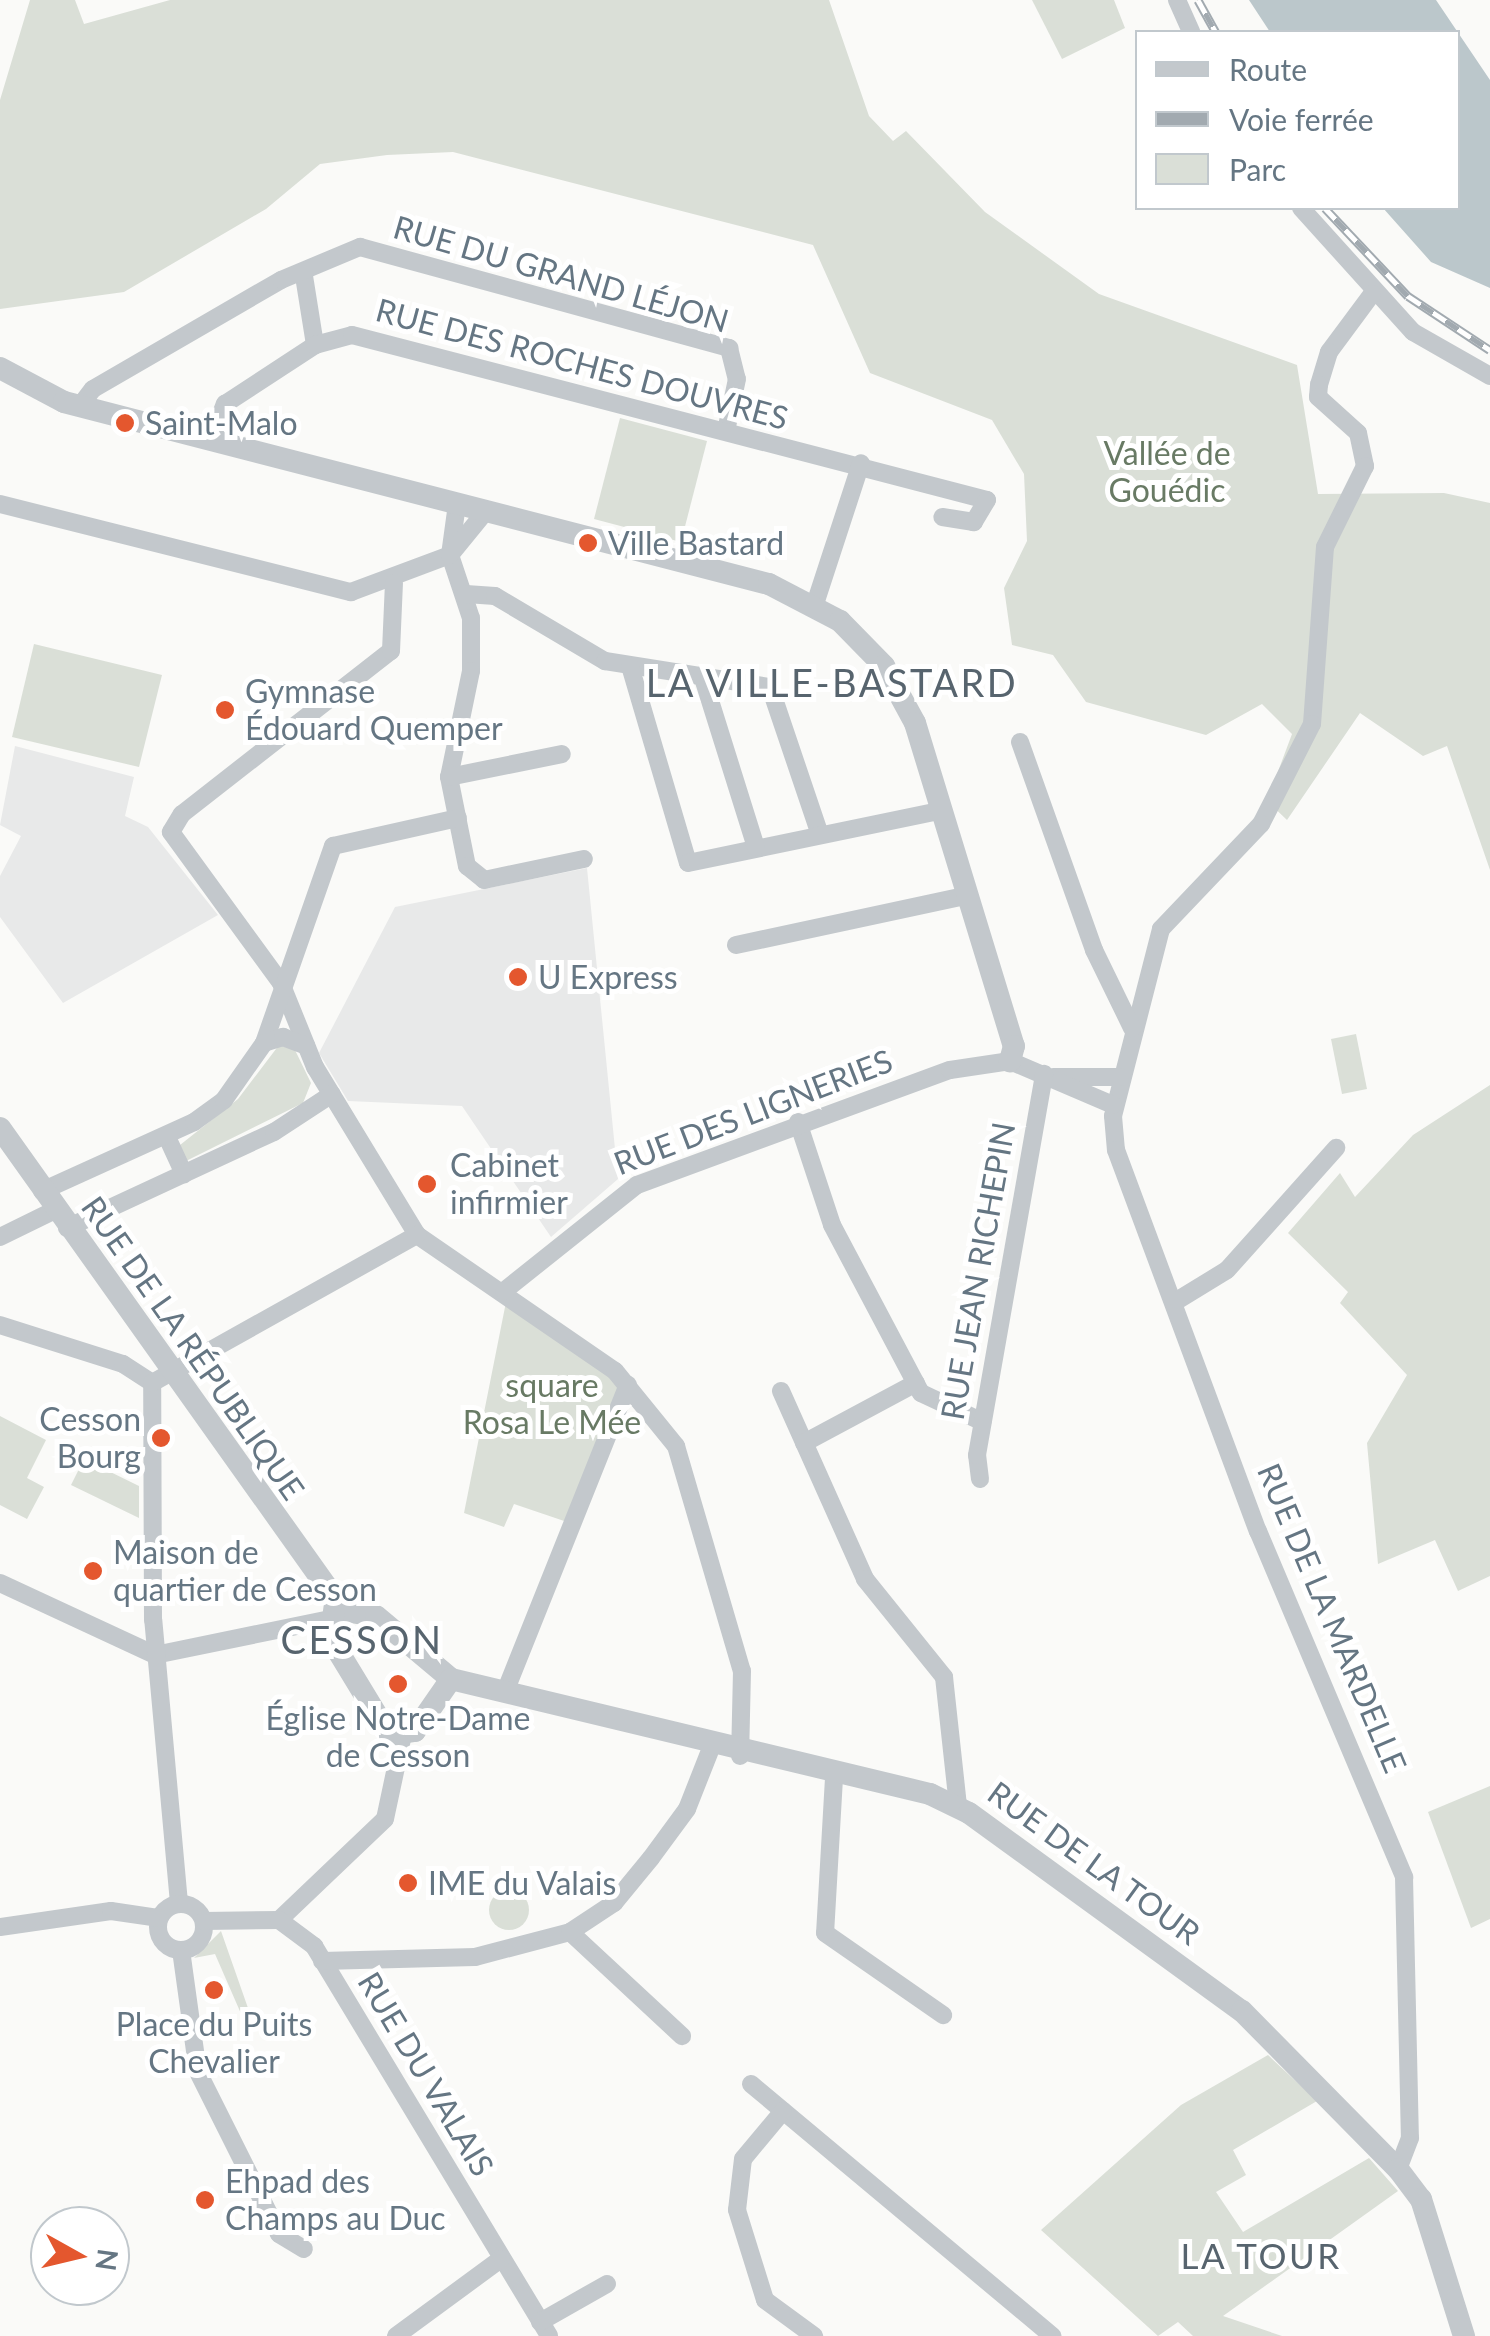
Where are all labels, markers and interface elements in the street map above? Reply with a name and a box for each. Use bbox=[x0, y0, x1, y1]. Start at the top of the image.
legend bbox=[1135, 30, 1460, 210]
text: Route bbox=[1229, 51, 1307, 87]
text: Voie ferrée bbox=[1229, 101, 1374, 137]
text: Parc bbox=[1229, 151, 1286, 187]
street label: RUE DU GRAND LÉJON bbox=[389, 208, 733, 340]
street label: RUE DES ROCHES DOUVRES bbox=[372, 290, 792, 438]
place label: Saint-Malo bbox=[145, 404, 298, 442]
marker: Saint-Malo bbox=[114, 412, 136, 434]
park label: Vallée de Gouédic bbox=[1103, 435, 1231, 510]
place label: Ville Bastard bbox=[608, 524, 784, 562]
marker: Ville Bastard bbox=[577, 532, 599, 554]
district label: LA VILLE-BASTARD bbox=[644, 660, 1020, 706]
place label: Gymnase Édouard Quemper bbox=[245, 673, 503, 748]
marker: Gymnase Édouard Quemper bbox=[214, 699, 236, 721]
place label: U Express bbox=[538, 958, 678, 996]
marker: U Express bbox=[507, 966, 529, 988]
street label: RUE DES LIGNERIES bbox=[608, 1041, 898, 1183]
street label: RUE JEAN RICHEPIN bbox=[933, 1119, 1023, 1423]
place label: Cabinet infirmier bbox=[450, 1147, 568, 1222]
marker: Cabinet infirmier bbox=[414, 1171, 440, 1197]
street label: RUE DE LA RÉPUBLIQUE bbox=[73, 1189, 313, 1507]
park label: square Rosa Le Mée bbox=[463, 1367, 641, 1442]
place label: Cesson Bourg bbox=[39, 1401, 141, 1476]
marker: Cesson Bourg bbox=[150, 1427, 172, 1449]
street label: RUE DE LA MARDELLE bbox=[1249, 1457, 1415, 1779]
place label: Maison de quartier de Cesson bbox=[113, 1534, 377, 1609]
marker: Maison de quartier de Cesson bbox=[82, 1560, 104, 1582]
district label: CESSON bbox=[281, 1617, 443, 1663]
marker: Église Notre-Dame de Cesson bbox=[387, 1673, 409, 1695]
place label: Église Notre-Dame de Cesson bbox=[266, 1700, 530, 1775]
street label: RUE DE LA TOUR bbox=[980, 1773, 1208, 1953]
place label: IME du Valais bbox=[428, 1864, 618, 1902]
marker: IME du Valais bbox=[397, 1872, 419, 1894]
street label: RUE DU VALAIS bbox=[350, 1965, 502, 2183]
marker: Place du Puits Chevalier bbox=[203, 1979, 225, 2001]
place label: Place du Puits Chevalier bbox=[116, 2006, 312, 2081]
place label: Ehpad des Champs au Duc bbox=[225, 2163, 446, 2238]
marker: Ehpad des Champs au Duc bbox=[194, 2189, 216, 2211]
north arrow bbox=[30, 2206, 130, 2306]
district label: LA TOUR bbox=[1179, 2234, 1343, 2276]
text: N bbox=[89, 2247, 126, 2273]

